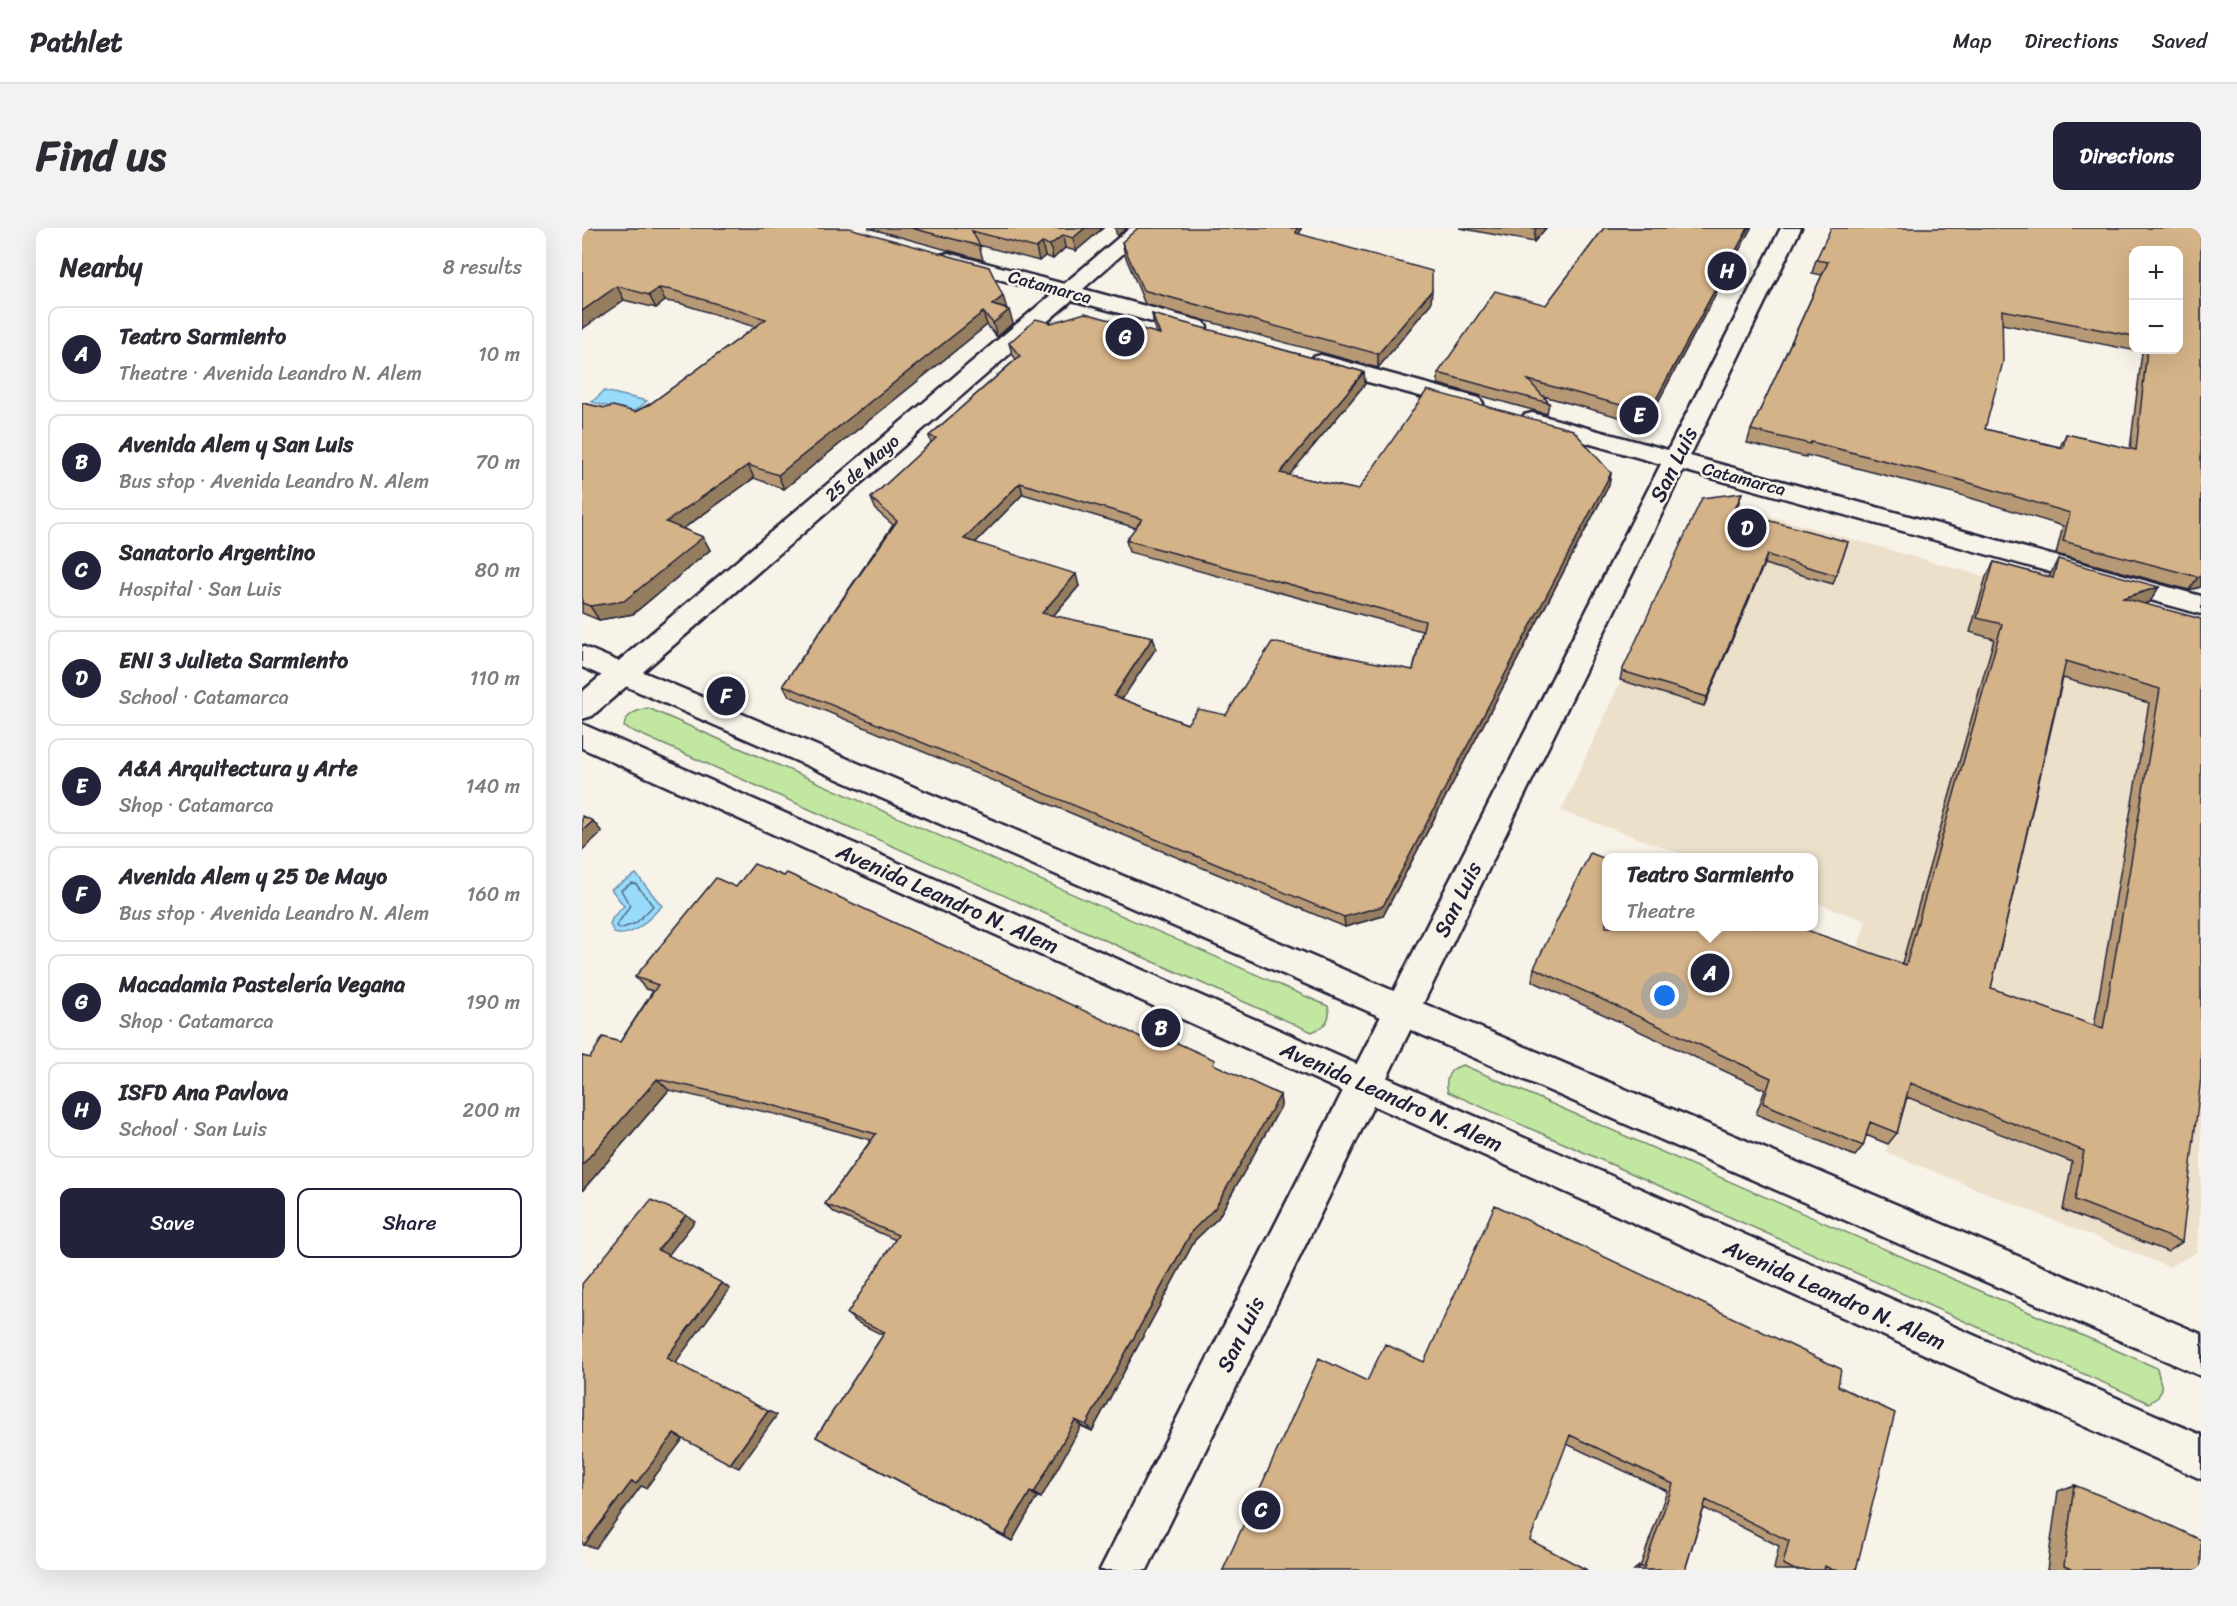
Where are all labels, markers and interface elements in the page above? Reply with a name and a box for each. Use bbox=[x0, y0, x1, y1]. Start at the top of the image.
text: Pathlet bbox=[30, 17, 123, 66]
text: Map bbox=[1953, 22, 1991, 60]
text: Directions bbox=[2024, 22, 2119, 60]
text: Saved bbox=[2152, 22, 2207, 60]
text: Find us bbox=[36, 119, 166, 193]
button: Directions bbox=[2053, 122, 2201, 190]
text: Nearby bbox=[60, 244, 142, 290]
map controls bbox=[2129, 246, 2183, 354]
button: + bbox=[2129, 246, 2183, 300]
pin: H bbox=[1708, 248, 1746, 294]
text: 8 results bbox=[443, 250, 522, 285]
street label: Catamarca bbox=[1005, 260, 1095, 314]
button: − bbox=[2129, 300, 2183, 354]
pin: G bbox=[1106, 314, 1144, 360]
text: Teatro Sarmiento bbox=[119, 317, 286, 356]
text: A bbox=[75, 337, 88, 372]
text: 10 m bbox=[478, 337, 520, 372]
text: Theatre · Avenida Leandro N. Alem bbox=[119, 356, 422, 391]
pin: E bbox=[1620, 392, 1658, 438]
street label: San Luis bbox=[1638, 419, 1709, 509]
text: Avenida Alem y San Luis bbox=[119, 425, 353, 464]
street label: 25 de Mayo bbox=[817, 426, 907, 510]
text: B bbox=[75, 445, 88, 480]
text: 70 m bbox=[475, 445, 520, 480]
street label: Catamarca bbox=[1699, 452, 1789, 506]
text: Bus stop · Avenida Leandro N. Alem bbox=[119, 464, 429, 499]
pin: D bbox=[1728, 506, 1766, 550]
text: Sanatorio Argentino bbox=[119, 533, 315, 572]
text: C bbox=[75, 553, 88, 588]
text: 80 m bbox=[475, 553, 520, 588]
text: Hospital · San Luis bbox=[119, 572, 281, 607]
text: ENI 3 Julieta Sarmiento bbox=[119, 641, 348, 680]
text: D bbox=[76, 661, 87, 696]
text: 110 m bbox=[470, 661, 520, 696]
pin: F bbox=[706, 674, 746, 718]
text: School · Catamarca bbox=[119, 680, 289, 715]
text: A&A Arquitectura y Arte bbox=[119, 749, 358, 788]
text: E bbox=[76, 769, 87, 804]
text: 140 m bbox=[466, 769, 520, 804]
text: Shop · Catamarca bbox=[119, 788, 273, 823]
street label: Avenida Leandro N. Alem bbox=[829, 831, 1066, 965]
popup bbox=[1602, 853, 1818, 931]
street label: San Luis bbox=[1422, 854, 1493, 944]
text: Teatro Sarmiento bbox=[1626, 855, 1794, 894]
text: Avenida Alem y 25 De Mayo bbox=[119, 857, 387, 896]
text: F bbox=[76, 877, 87, 912]
text: 160 m bbox=[467, 877, 520, 912]
text: Theatre bbox=[1626, 894, 1695, 929]
text: Bus stop · Avenida Leandro N. Alem bbox=[119, 896, 429, 931]
pin: A bbox=[1690, 950, 1730, 996]
text: Macadamia Pastelería Vegana bbox=[119, 965, 405, 1004]
your location bbox=[1650, 981, 1679, 1010]
text: G bbox=[75, 985, 88, 1020]
text: 190 m bbox=[466, 985, 520, 1020]
text: Shop · Catamarca bbox=[119, 1004, 273, 1039]
pin: B bbox=[1142, 1006, 1180, 1050]
street label: Avenida Leandro N. Alem bbox=[1273, 1029, 1510, 1163]
text: ISFD Ana Pavlova bbox=[119, 1073, 288, 1112]
text: H bbox=[74, 1093, 89, 1128]
text: 200 m bbox=[463, 1093, 520, 1128]
text: School · San Luis bbox=[119, 1112, 267, 1147]
button: Save bbox=[60, 1188, 285, 1258]
button: Share bbox=[297, 1188, 522, 1258]
street label: Avenida Leandro N. Alem bbox=[1716, 1227, 1953, 1361]
street label: San Luis bbox=[1205, 1289, 1276, 1379]
pin: C bbox=[1242, 1488, 1280, 1532]

